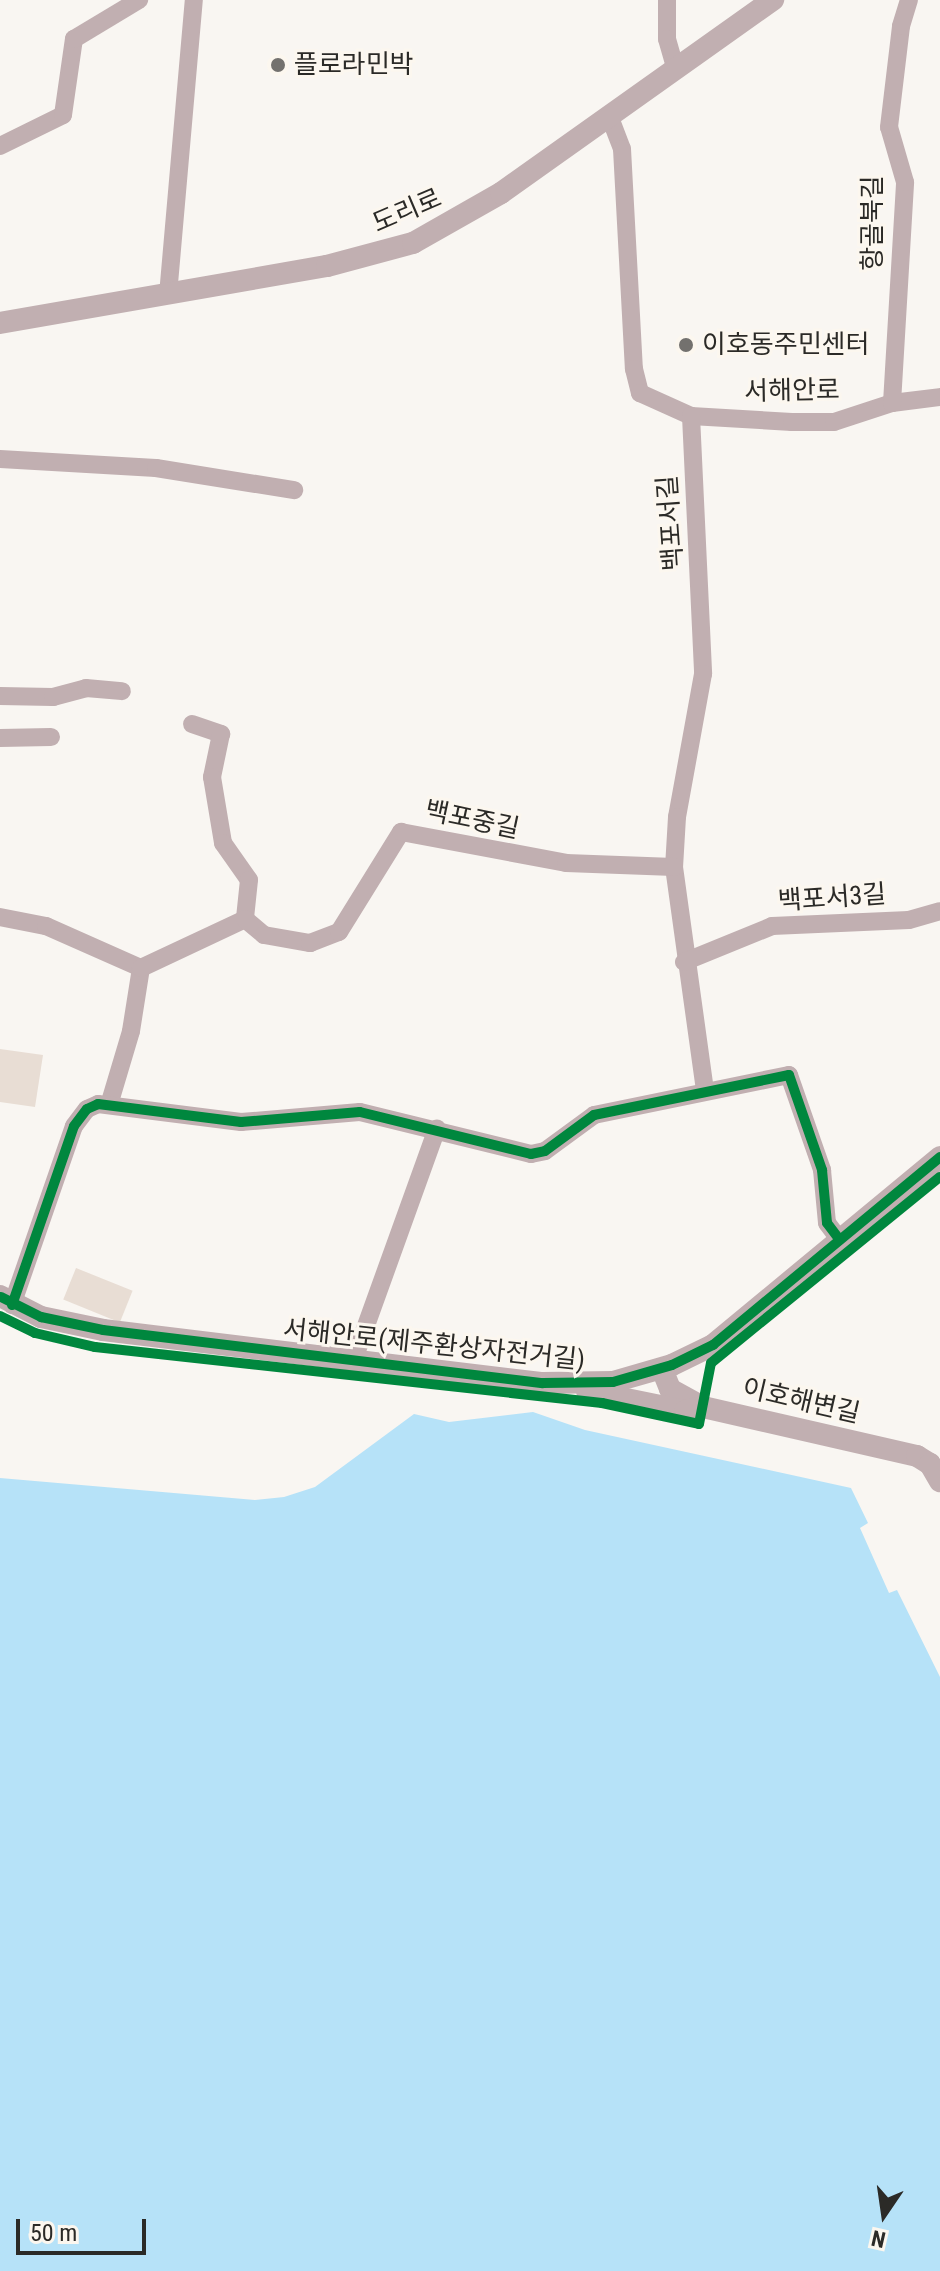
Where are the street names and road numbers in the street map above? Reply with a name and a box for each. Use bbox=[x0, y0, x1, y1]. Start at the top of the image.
street label: 항골북길 bbox=[857, 175, 889, 271]
street label: 도리로 bbox=[368, 183, 446, 239]
street label: 서해안로 bbox=[744, 375, 840, 407]
street label: 백포서길 bbox=[652, 474, 690, 572]
street label: 백포중길 bbox=[422, 795, 522, 845]
street label: 백포서3길 bbox=[777, 879, 887, 917]
street label: 서해안로(제주환상자전거길) bbox=[281, 1314, 587, 1376]
street label: 이호해변길 bbox=[739, 1372, 863, 1430]

